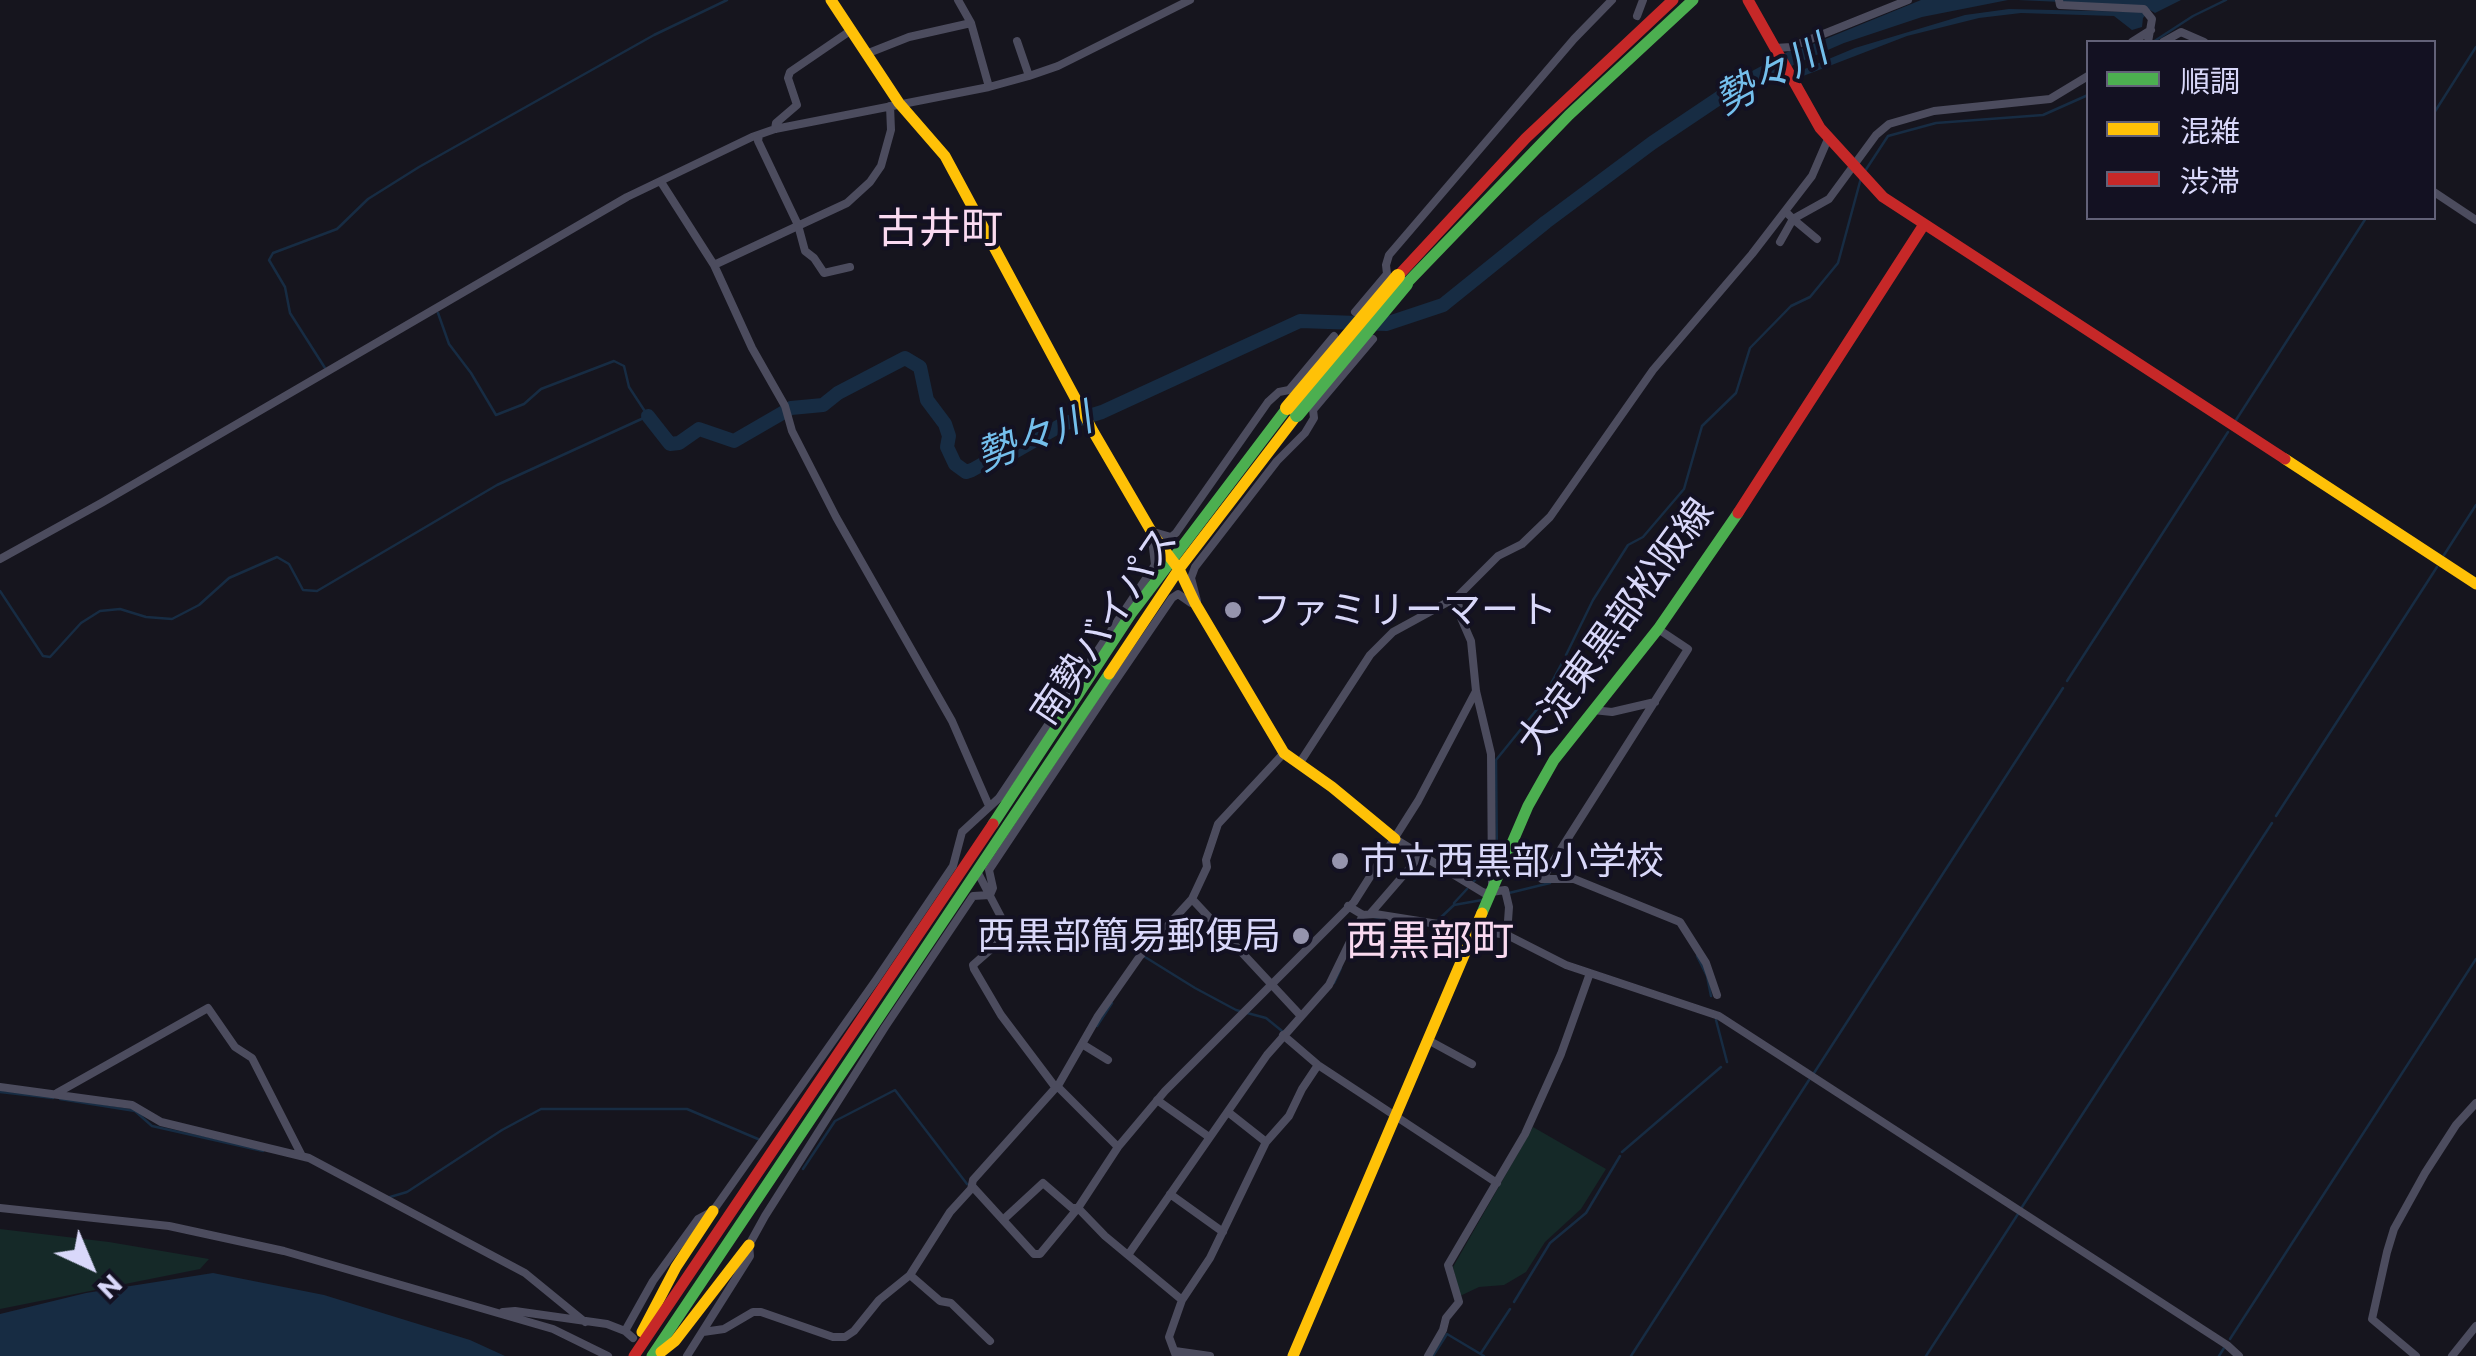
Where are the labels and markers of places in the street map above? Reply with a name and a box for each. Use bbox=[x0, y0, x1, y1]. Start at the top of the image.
place label: ファミリーマート bbox=[1253, 587, 1557, 633]
marker: ファミリーマート bbox=[1222, 599, 1244, 621]
place label: 市立西黒部小学校 bbox=[1360, 838, 1664, 884]
marker: 市立西黒部小学校 bbox=[1329, 850, 1351, 872]
place label: 西黒部簡易郵便局 bbox=[977, 913, 1281, 959]
marker: 西黒部簡易郵便局 bbox=[1290, 925, 1312, 947]

